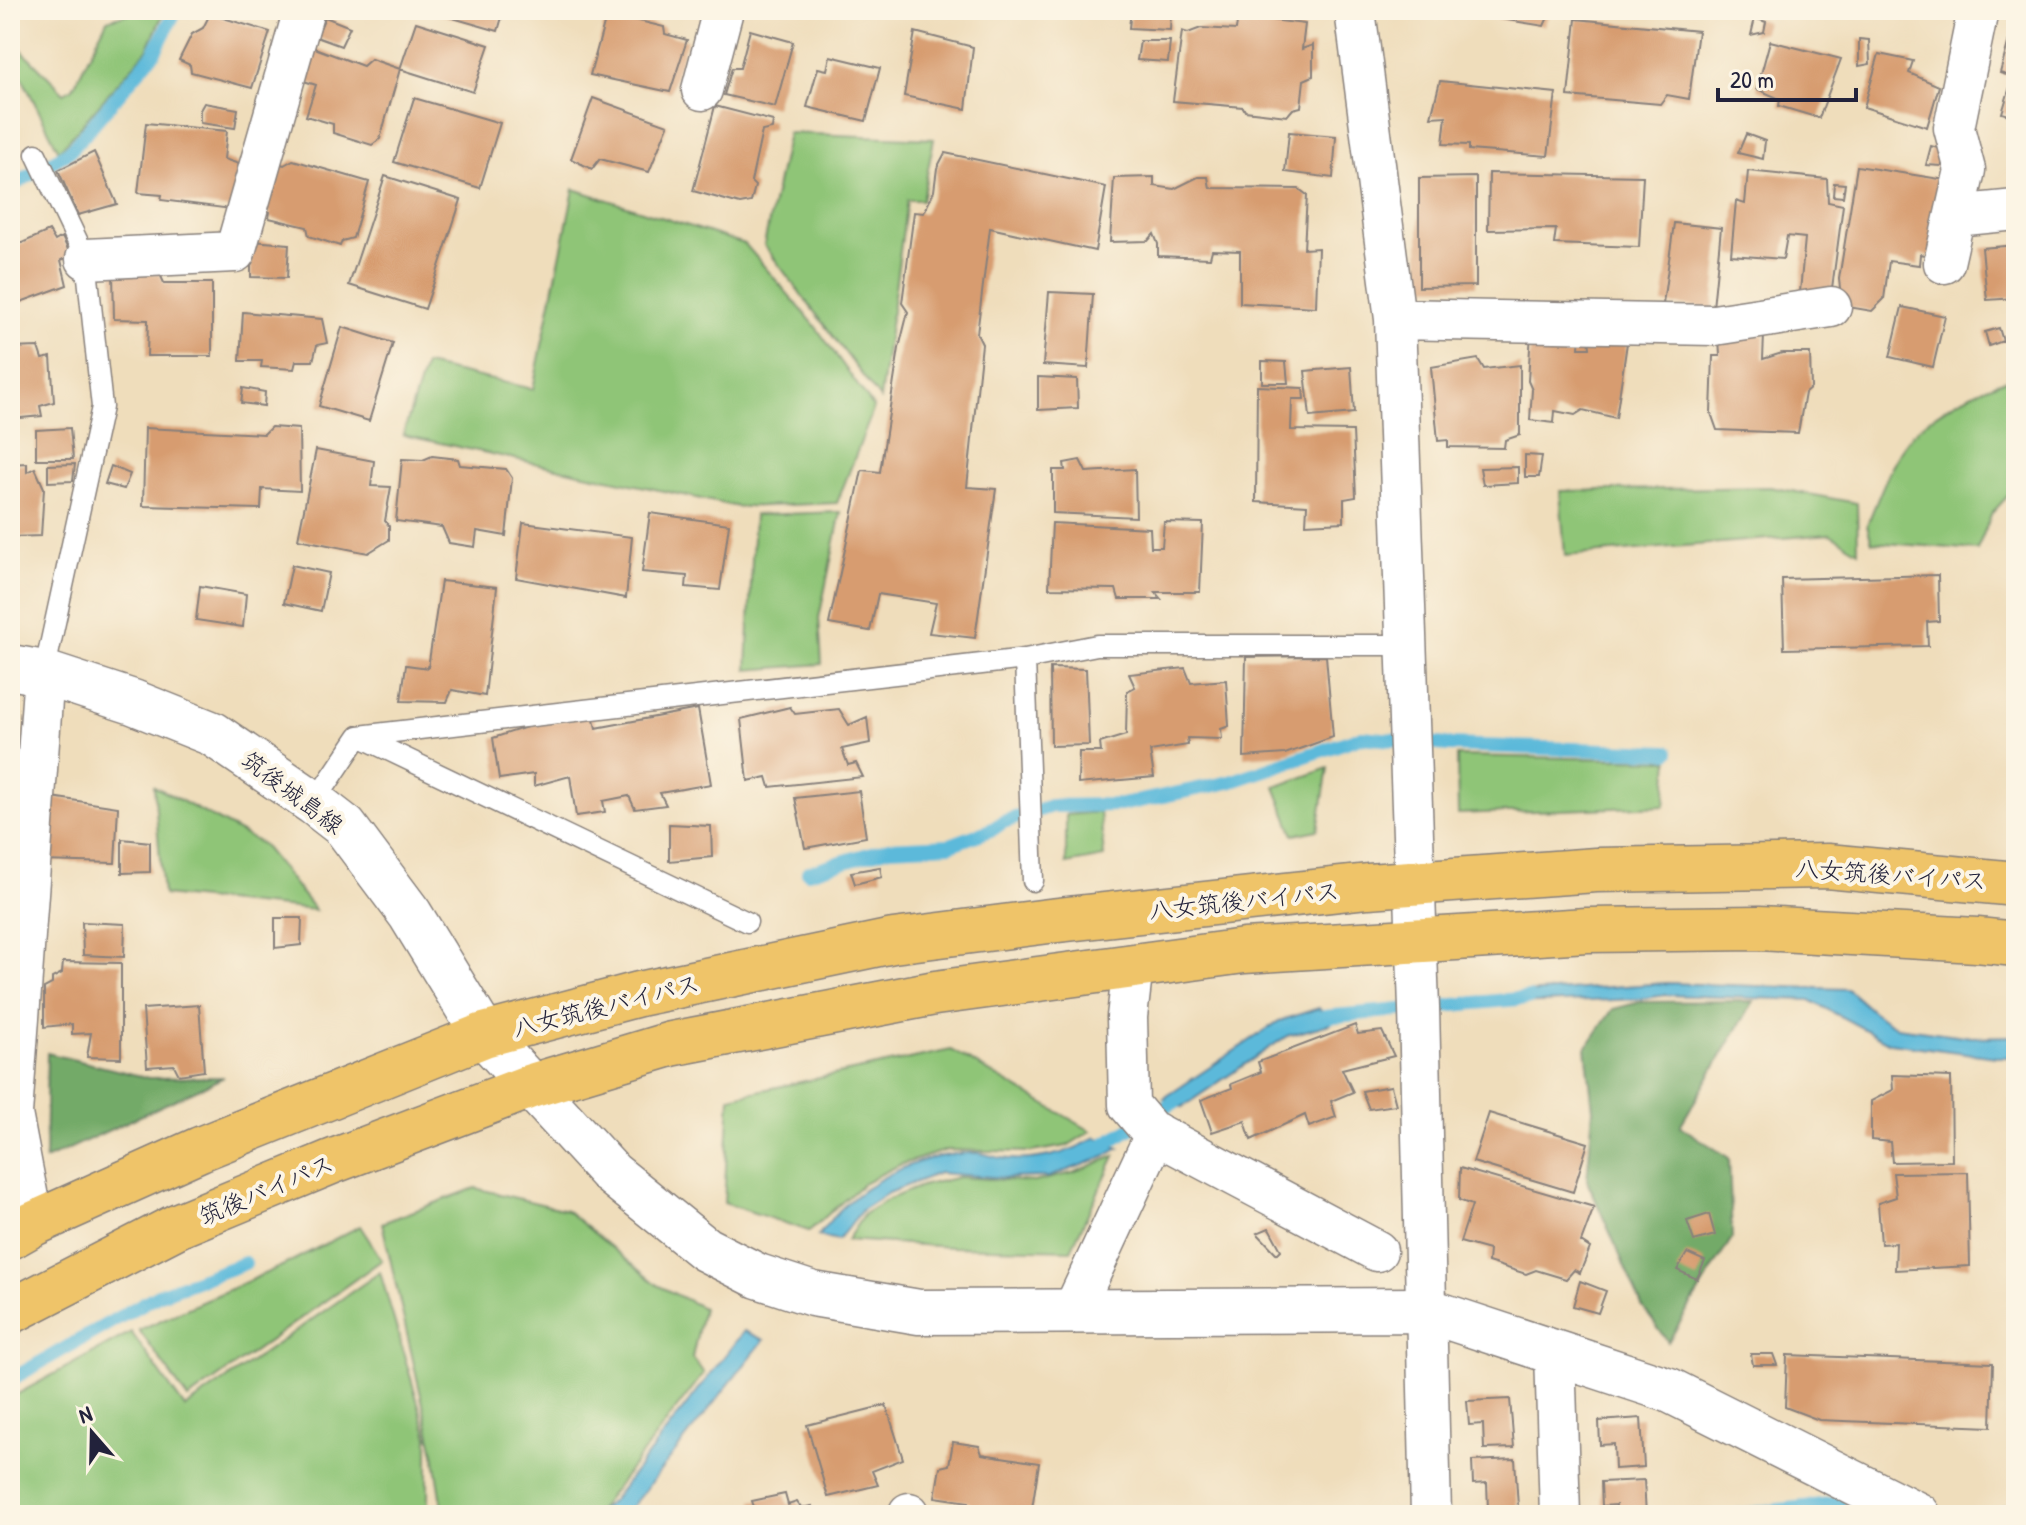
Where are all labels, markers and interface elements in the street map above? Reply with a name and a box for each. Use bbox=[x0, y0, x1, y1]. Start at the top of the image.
scale bar bbox=[1718, 52, 1856, 102]
text: 20 m bbox=[1730, 63, 1774, 95]
street label: 筑後城島線 bbox=[235, 743, 351, 841]
street label: 八女筑後バイパス bbox=[1794, 851, 1988, 897]
street label: 八女筑後バイパス bbox=[1147, 874, 1341, 926]
street label: 八女筑後バイパス bbox=[509, 966, 703, 1044]
street label: 筑後バイパス bbox=[194, 1146, 338, 1232]
north arrow bbox=[52, 1393, 132, 1473]
text: N bbox=[75, 1398, 96, 1430]

